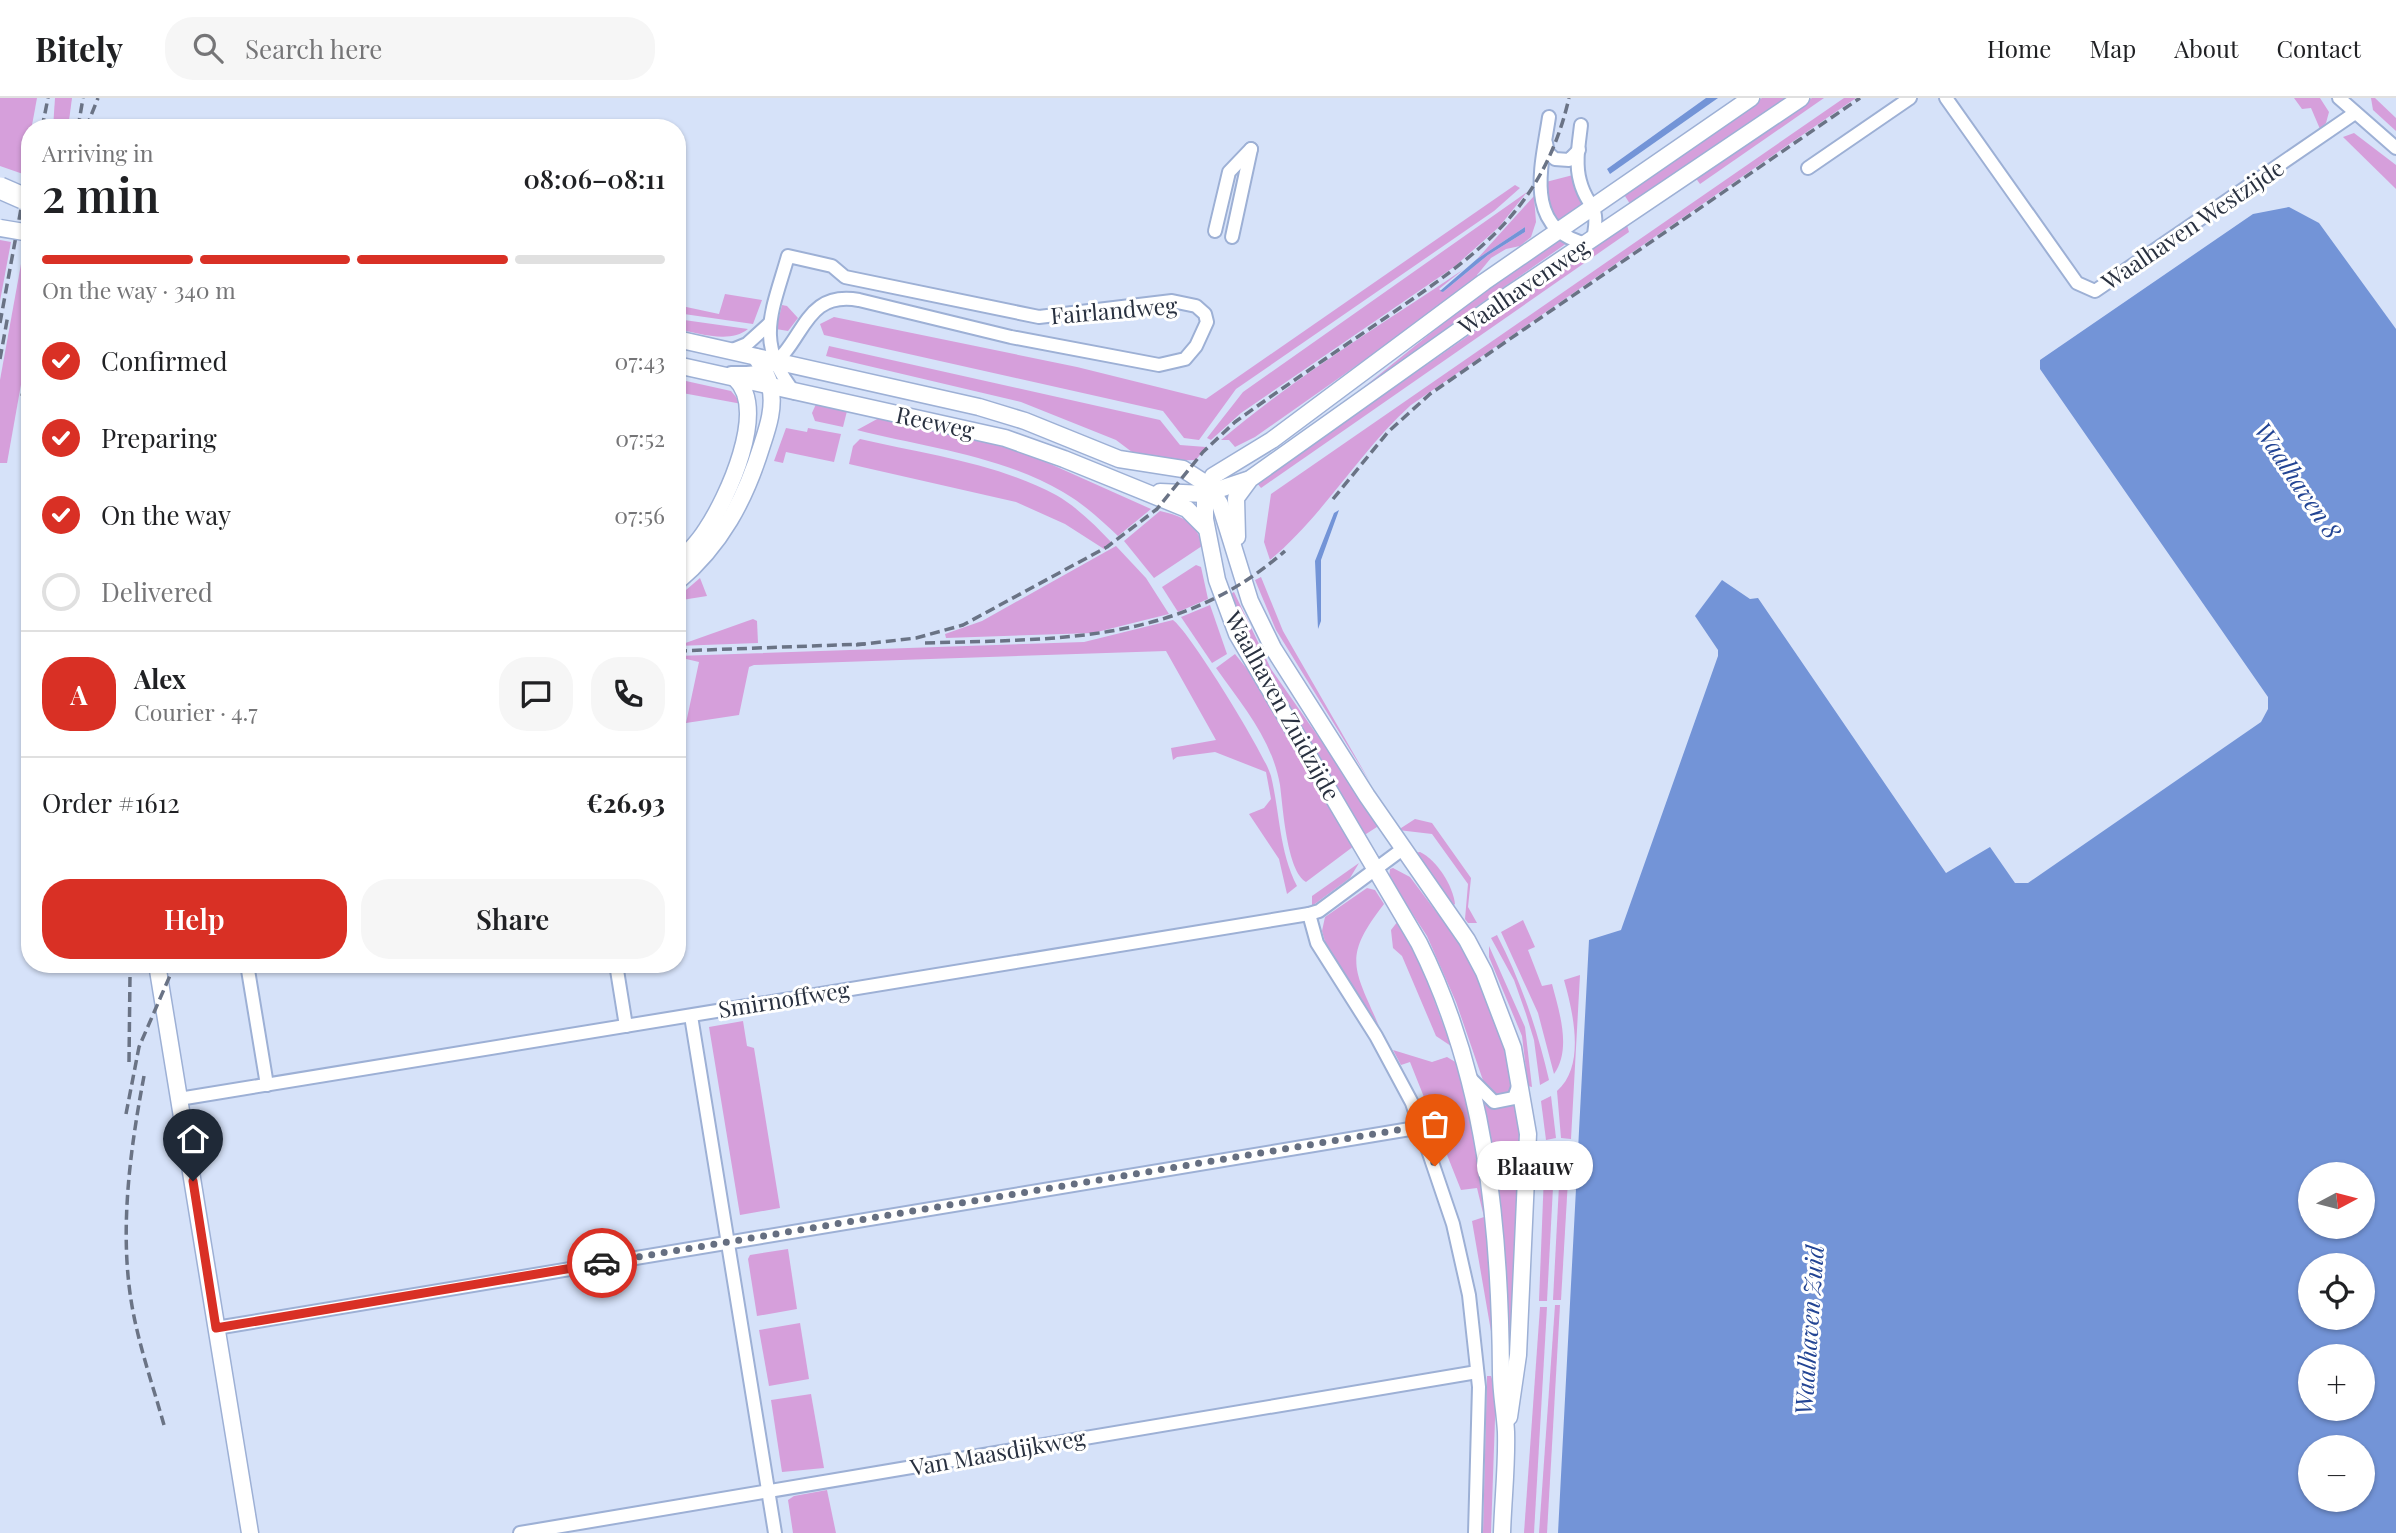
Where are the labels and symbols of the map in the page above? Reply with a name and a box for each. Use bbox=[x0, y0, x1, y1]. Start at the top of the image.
street label: Waalhaven Westzijde bbox=[2094, 151, 2289, 297]
street label: Waalhavenweg bbox=[1451, 231, 1595, 342]
street label: Fairlandweg bbox=[1049, 289, 1179, 330]
street label: Reeweg bbox=[893, 398, 977, 445]
water label: Waalhaven 8 bbox=[2248, 415, 2349, 544]
street label: Waalhaven Zuidzijde bbox=[1218, 604, 1348, 805]
street label: Smirnoffweg bbox=[716, 973, 852, 1024]
pin bbox=[1405, 1094, 1465, 1166]
pin bbox=[163, 1109, 223, 1181]
callout: Blaauw bbox=[1477, 1142, 1592, 1190]
north arrow bbox=[2298, 1162, 2375, 1239]
courier bbox=[567, 1228, 637, 1298]
water label: Waalhaven Zuid bbox=[1786, 1243, 1830, 1416]
street label: Van Maasdijkweg bbox=[907, 1421, 1088, 1482]

